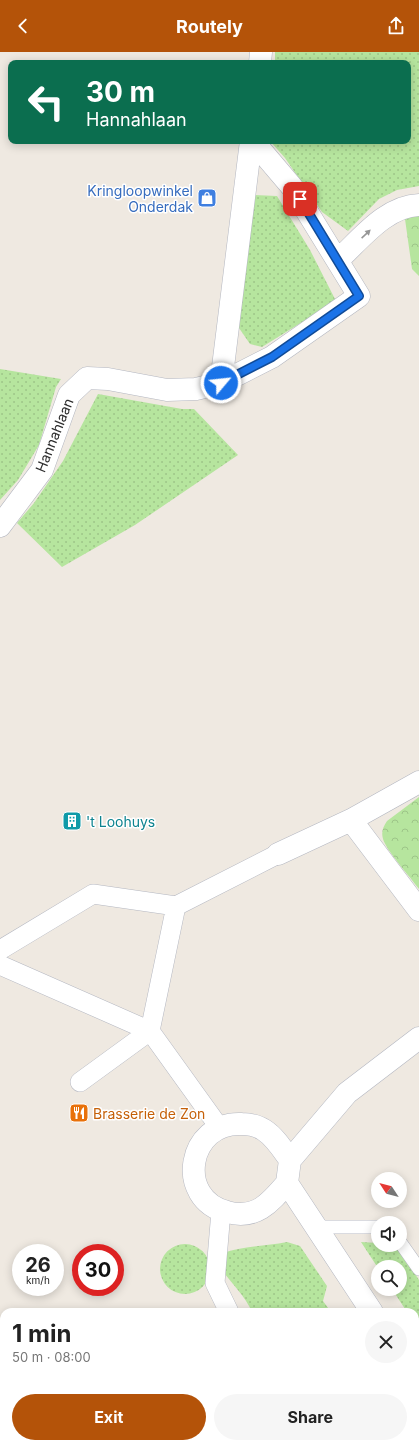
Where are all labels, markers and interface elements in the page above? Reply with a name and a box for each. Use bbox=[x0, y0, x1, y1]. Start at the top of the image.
icon: back bbox=[12, 15, 34, 37]
icon: share bbox=[385, 15, 407, 37]
text: Routely bbox=[176, 16, 243, 37]
text: 30 m bbox=[86, 75, 155, 109]
icon: left bbox=[20, 76, 72, 128]
text: Hannahlaan bbox=[86, 109, 187, 130]
place label: Kringloopwinkel Onderdak bbox=[87, 182, 193, 215]
pin bbox=[283, 182, 317, 216]
shop icon: Kringloopwinkel Onderdak bbox=[196, 187, 218, 209]
icon: arrive bbox=[289, 188, 311, 210]
one-way arrow bbox=[361, 229, 372, 238]
position arrow bbox=[200, 362, 242, 404]
street label: Hannahlaan bbox=[31, 395, 77, 475]
building icon: 't Loohuys bbox=[61, 810, 83, 832]
place label: 't Loohuys bbox=[86, 813, 155, 830]
restaurant icon: Brasserie de Zon bbox=[68, 1102, 90, 1124]
place label: Brasserie de Zon bbox=[93, 1105, 205, 1122]
north arrow bbox=[371, 1172, 407, 1208]
map controls bbox=[371, 1172, 407, 1296]
button: sound bbox=[371, 1216, 407, 1252]
speed limit sign: 30 bbox=[72, 1244, 124, 1296]
text: 26 bbox=[25, 1253, 51, 1277]
button: search bbox=[371, 1260, 407, 1296]
text: km/h bbox=[26, 1274, 50, 1286]
text: 1 min bbox=[12, 1319, 71, 1348]
button: close bbox=[365, 1321, 407, 1363]
text: 50 m · 08:00 bbox=[12, 1349, 91, 1365]
button: Exit bbox=[12, 1394, 206, 1440]
button: Share bbox=[214, 1394, 407, 1440]

